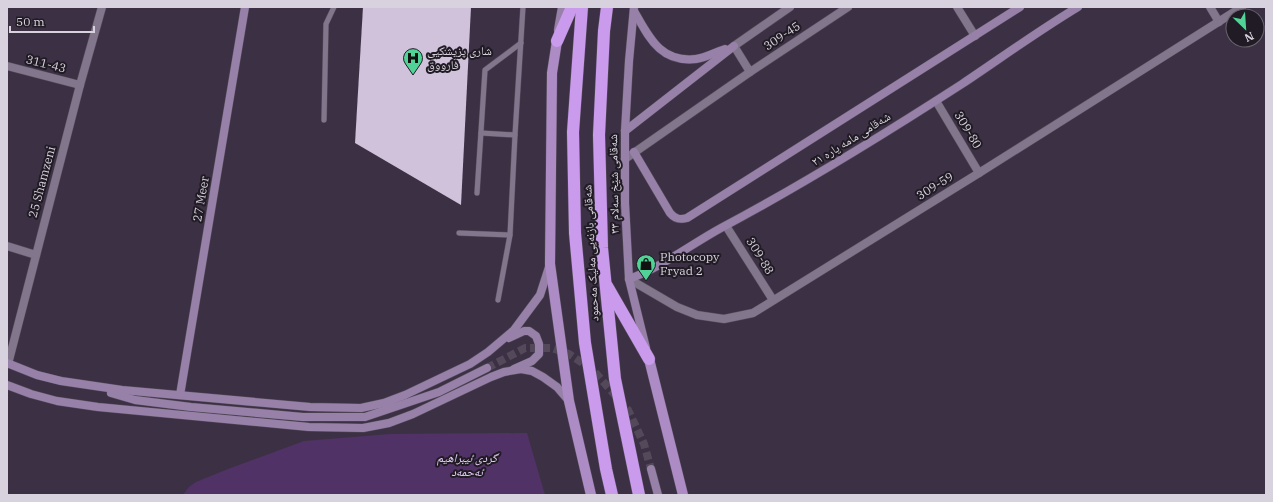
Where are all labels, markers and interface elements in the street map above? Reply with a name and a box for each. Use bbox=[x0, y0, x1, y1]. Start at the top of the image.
scale bar bbox=[10, 8, 94, 34]
north arrow bbox=[1225, 8, 1265, 48]
text: 50 m bbox=[16, 14, 45, 29]
street label: 309-45 bbox=[761, 18, 803, 53]
text: N bbox=[1242, 29, 1256, 45]
place label: شاری پزیشکیی فارووق bbox=[427, 43, 492, 72]
hospital icon: شاری پزیشکیی فارووق bbox=[402, 47, 424, 75]
street label: 311-43 bbox=[25, 51, 68, 76]
street label: شەقامی مامە یارە ٢١ bbox=[808, 108, 893, 169]
street label: 309-80 bbox=[952, 108, 985, 151]
street label: شەقامی شێخ سەلام ٣٣ bbox=[605, 134, 623, 234]
street label: 25 Shamzeni bbox=[25, 144, 58, 219]
street label: 309-59 bbox=[913, 168, 956, 203]
street label: 27 Meer bbox=[189, 174, 212, 223]
street label: شەقامی بازنەیی مەلیک مەحمود bbox=[579, 184, 602, 322]
street label: 309-88 bbox=[743, 234, 778, 277]
place label: Photocopy Fryad 2 bbox=[660, 249, 720, 278]
shop icon: Photocopy Fryad 2 bbox=[635, 253, 657, 281]
park label: گردی ئیبراھیم ئەحمەد bbox=[437, 450, 500, 479]

